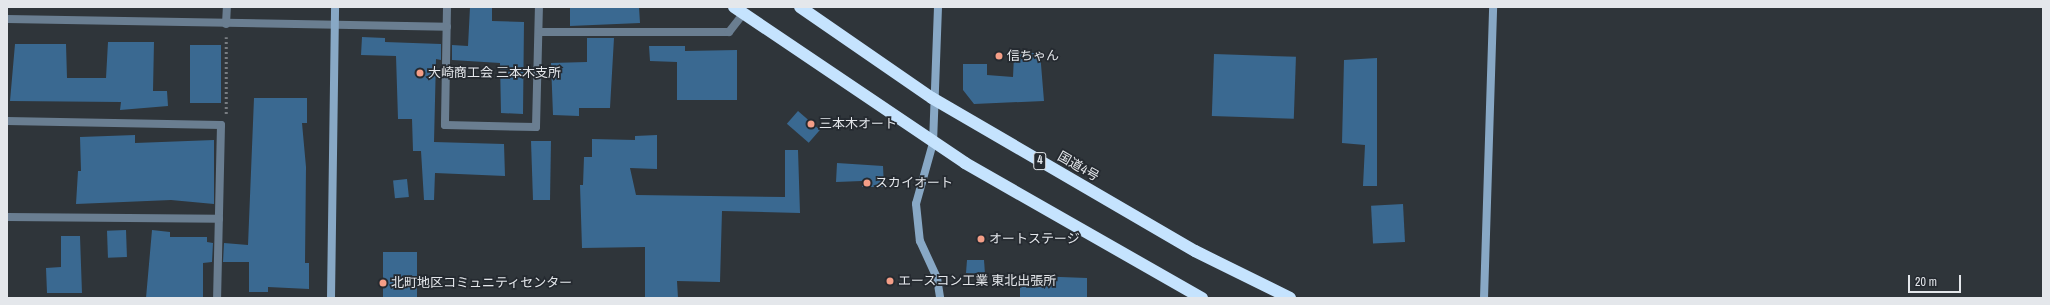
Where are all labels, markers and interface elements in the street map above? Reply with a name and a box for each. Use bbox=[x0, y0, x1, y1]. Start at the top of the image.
place label: 信ちゃん bbox=[1007, 48, 1059, 64]
marker: 信ちゃん bbox=[994, 51, 1004, 61]
place label: 大崎商工会 三本木支所 bbox=[428, 65, 561, 81]
marker: 大崎商工会 三本木支所 bbox=[415, 68, 425, 78]
place label: 三本木オート bbox=[819, 116, 897, 132]
marker: 三本木オート bbox=[806, 119, 816, 129]
street label: 国道4号 bbox=[1055, 149, 1101, 185]
road number: 4 bbox=[1033, 151, 1047, 171]
place label: スカイオート bbox=[875, 175, 953, 191]
marker: スカイオート bbox=[862, 178, 872, 188]
place label: オートステージ bbox=[989, 231, 1080, 247]
marker: オートステージ bbox=[976, 234, 986, 244]
scale bar bbox=[1910, 267, 1963, 293]
place label: エースコン工業 東北出張所 bbox=[898, 273, 1057, 289]
text: 20 m bbox=[1915, 274, 1937, 290]
place label: 北町地区コミュニティセンター bbox=[391, 275, 573, 291]
marker: エースコン工業 東北出張所 bbox=[885, 276, 895, 286]
marker: 北町地区コミュニティセンター bbox=[378, 278, 388, 288]

